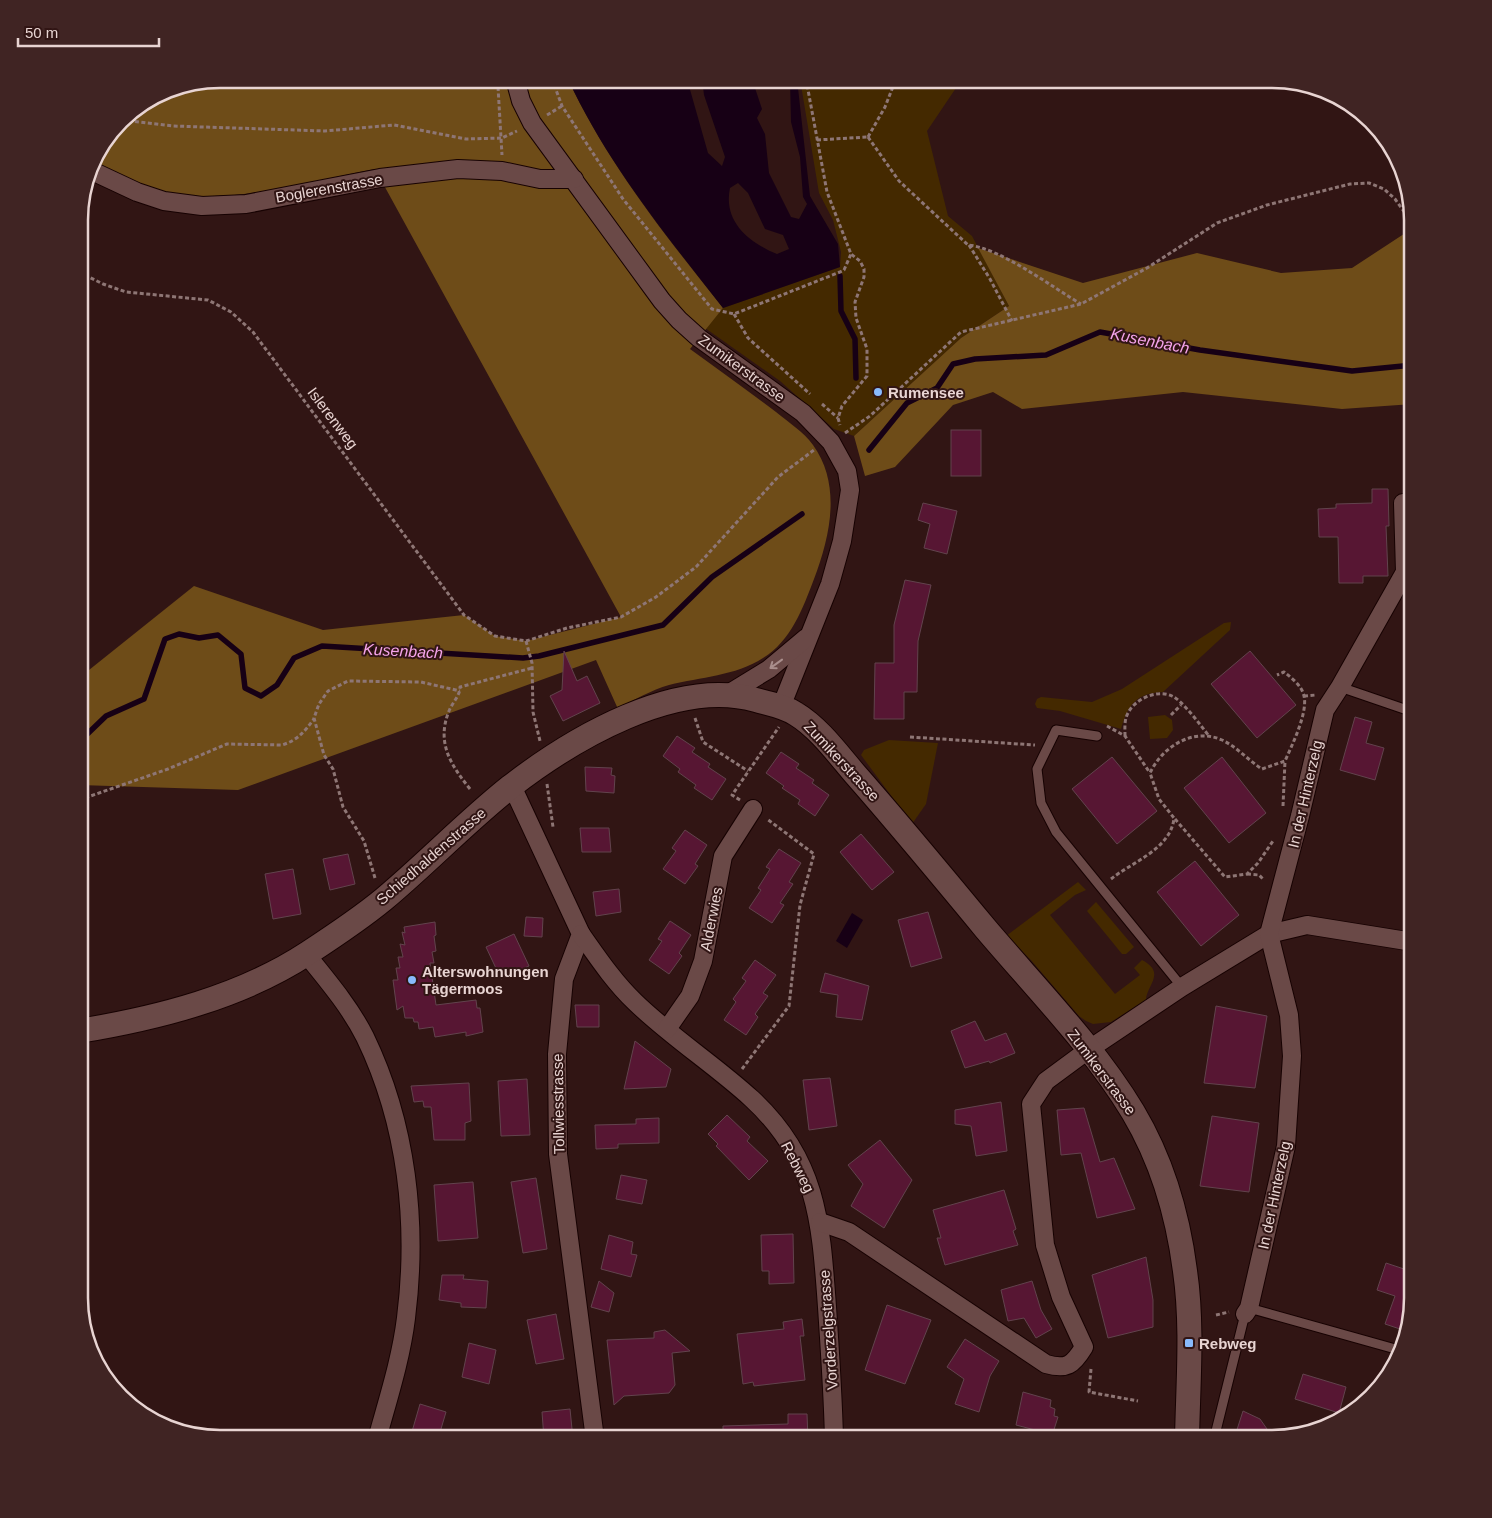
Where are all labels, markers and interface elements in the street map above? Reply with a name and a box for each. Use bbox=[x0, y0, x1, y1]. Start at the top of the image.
scale bar bbox=[18, 15, 159, 47]
text: 50 m bbox=[25, 24, 58, 41]
street label: Boglerenstrasse bbox=[274, 170, 384, 206]
water label: Kusenbach bbox=[1109, 325, 1191, 357]
street label: Zumikerstrasse bbox=[696, 331, 788, 405]
street label: Islerenweg bbox=[304, 384, 362, 452]
place label: Rumensee bbox=[888, 384, 964, 401]
marker: Rumensee bbox=[872, 386, 884, 398]
water label: Kusenbach bbox=[363, 640, 444, 662]
one-way arrow bbox=[770, 659, 783, 670]
street label: Zumikerstrasse bbox=[801, 718, 883, 804]
street label: In der Hinterzelg bbox=[1284, 738, 1326, 850]
street label: Schiedhaldenstrasse bbox=[373, 804, 489, 908]
street label: Alderwies bbox=[696, 885, 726, 953]
place label: Alterswohnungen Tägermoos bbox=[422, 963, 549, 997]
marker: Alterswohnungen Tägermoos bbox=[406, 974, 418, 986]
street label: Zumikerstrasse bbox=[1064, 1026, 1140, 1118]
street label: Tollwiesstrasse bbox=[549, 1053, 567, 1155]
street label: Rebweg bbox=[778, 1139, 818, 1195]
street label: In der Hinterzelg bbox=[1254, 1139, 1294, 1251]
street label: Vorderzelgstrasse bbox=[815, 1270, 841, 1390]
place label: Rebweg bbox=[1199, 1335, 1257, 1352]
marker: Rebweg bbox=[1183, 1337, 1195, 1349]

